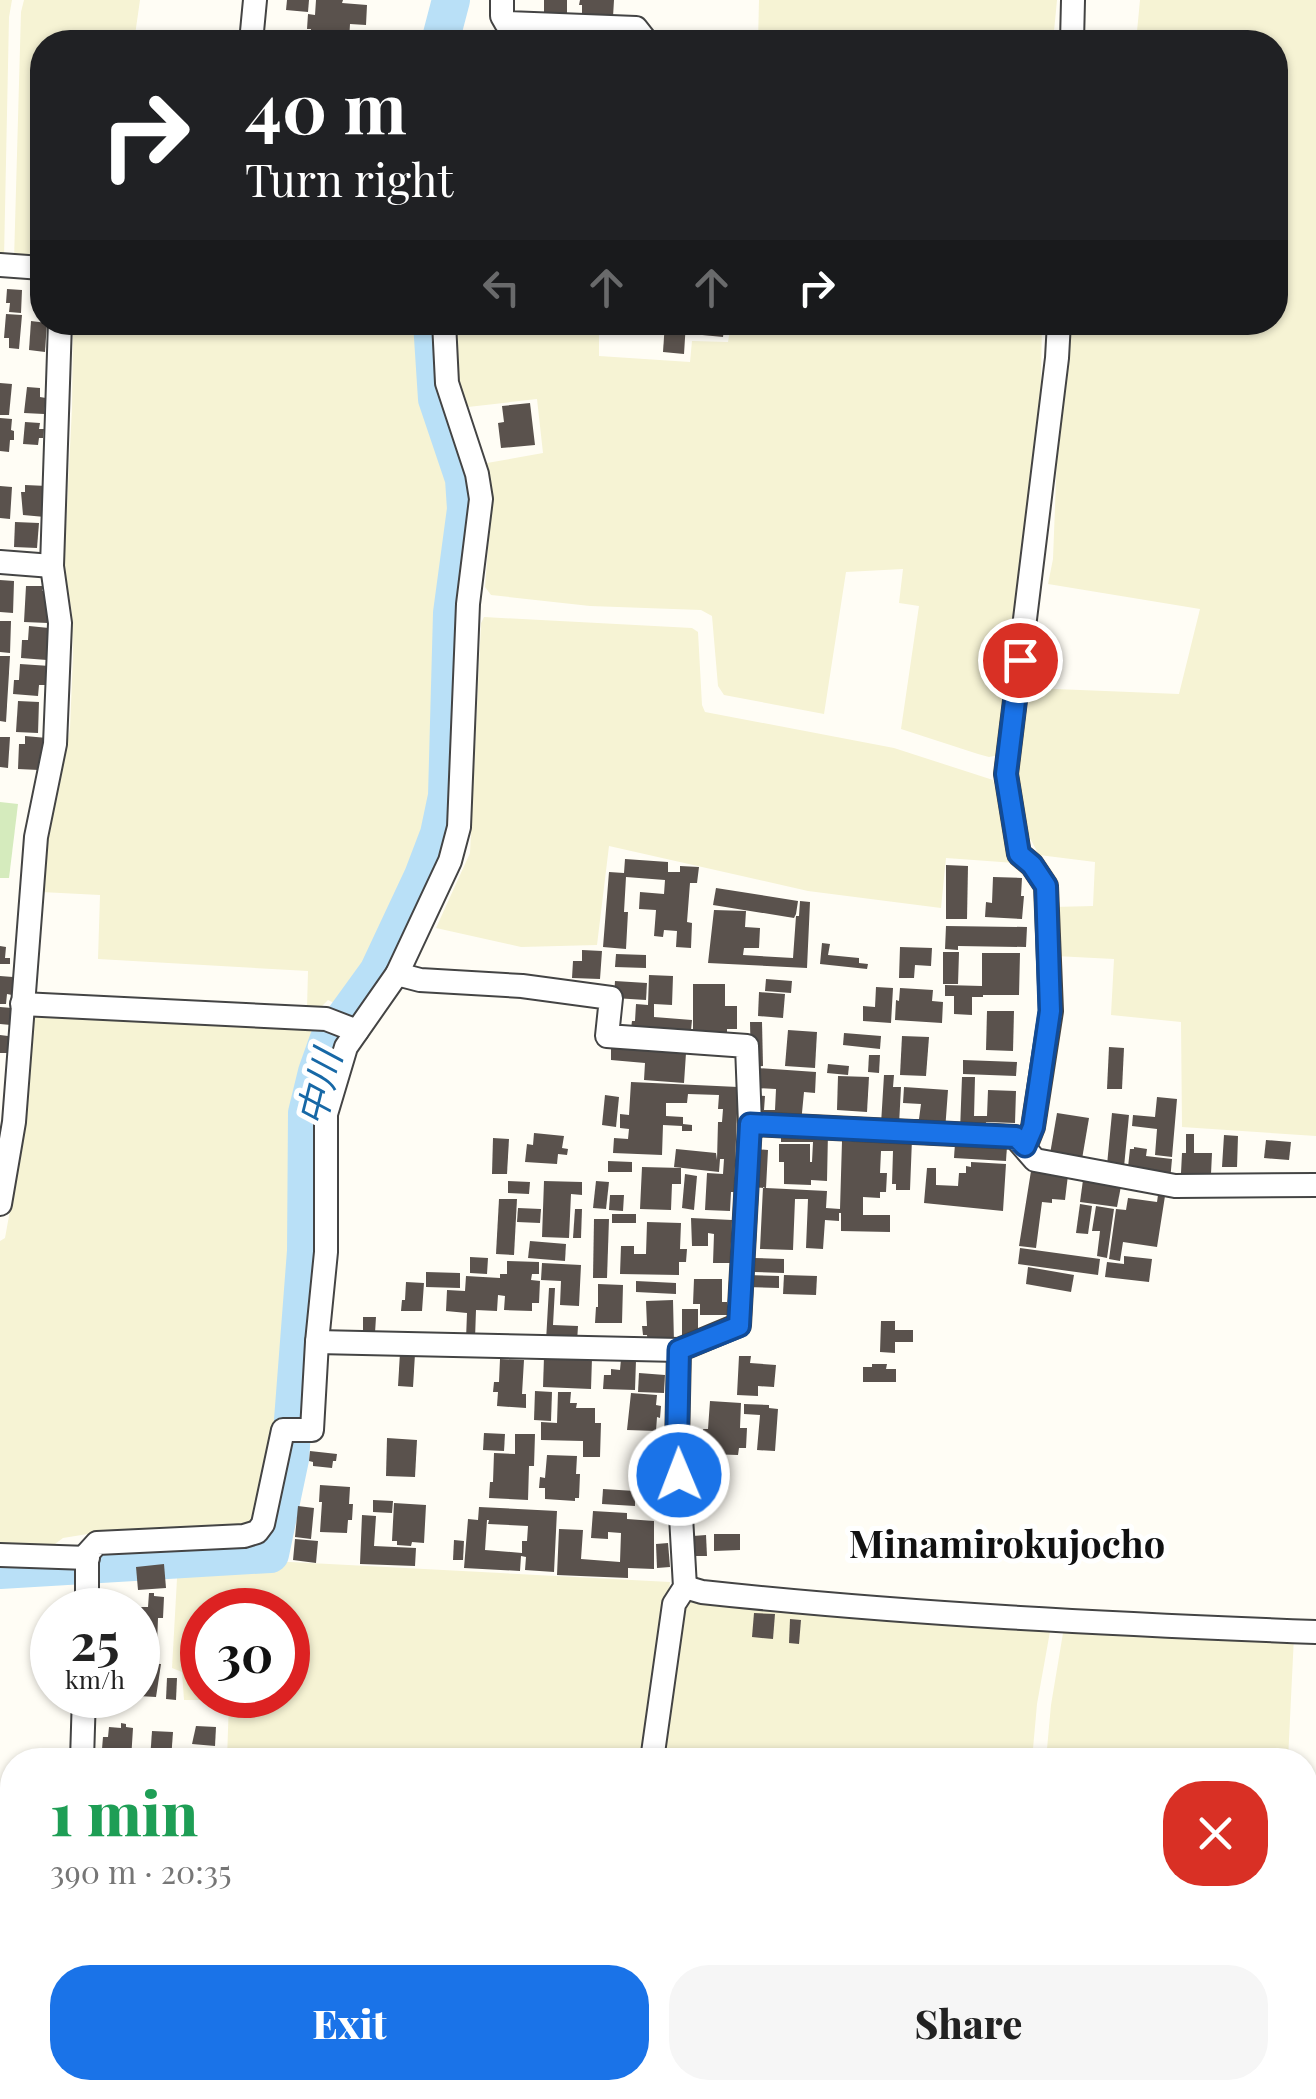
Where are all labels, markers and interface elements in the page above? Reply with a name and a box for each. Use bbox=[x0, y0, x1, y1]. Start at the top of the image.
text: 40 m bbox=[245, 58, 407, 152]
icon: right bbox=[80, 70, 210, 200]
text: Turn right bbox=[245, 148, 453, 208]
icon: left bbox=[474, 260, 529, 315]
icon: ahead bbox=[579, 260, 634, 315]
icon: ahead bbox=[684, 260, 739, 315]
icon: right bbox=[789, 260, 844, 315]
pin bbox=[978, 618, 1063, 703]
icon: arrive bbox=[993, 633, 1048, 688]
water label: 中川 bbox=[284, 1040, 352, 1130]
position arrow bbox=[627, 1423, 731, 1527]
district label: Minamirokujocho bbox=[849, 1517, 1165, 1568]
speed limit sign: 30 bbox=[180, 1588, 310, 1718]
text: 25 bbox=[70, 1607, 120, 1674]
text: km/h bbox=[65, 1662, 125, 1695]
text: 1 min bbox=[50, 1771, 198, 1851]
button: close bbox=[1163, 1781, 1268, 1886]
text: 390 m · 20:35 bbox=[50, 1849, 231, 1892]
button: Exit bbox=[50, 1965, 649, 2080]
button: Share bbox=[669, 1965, 1268, 2080]

